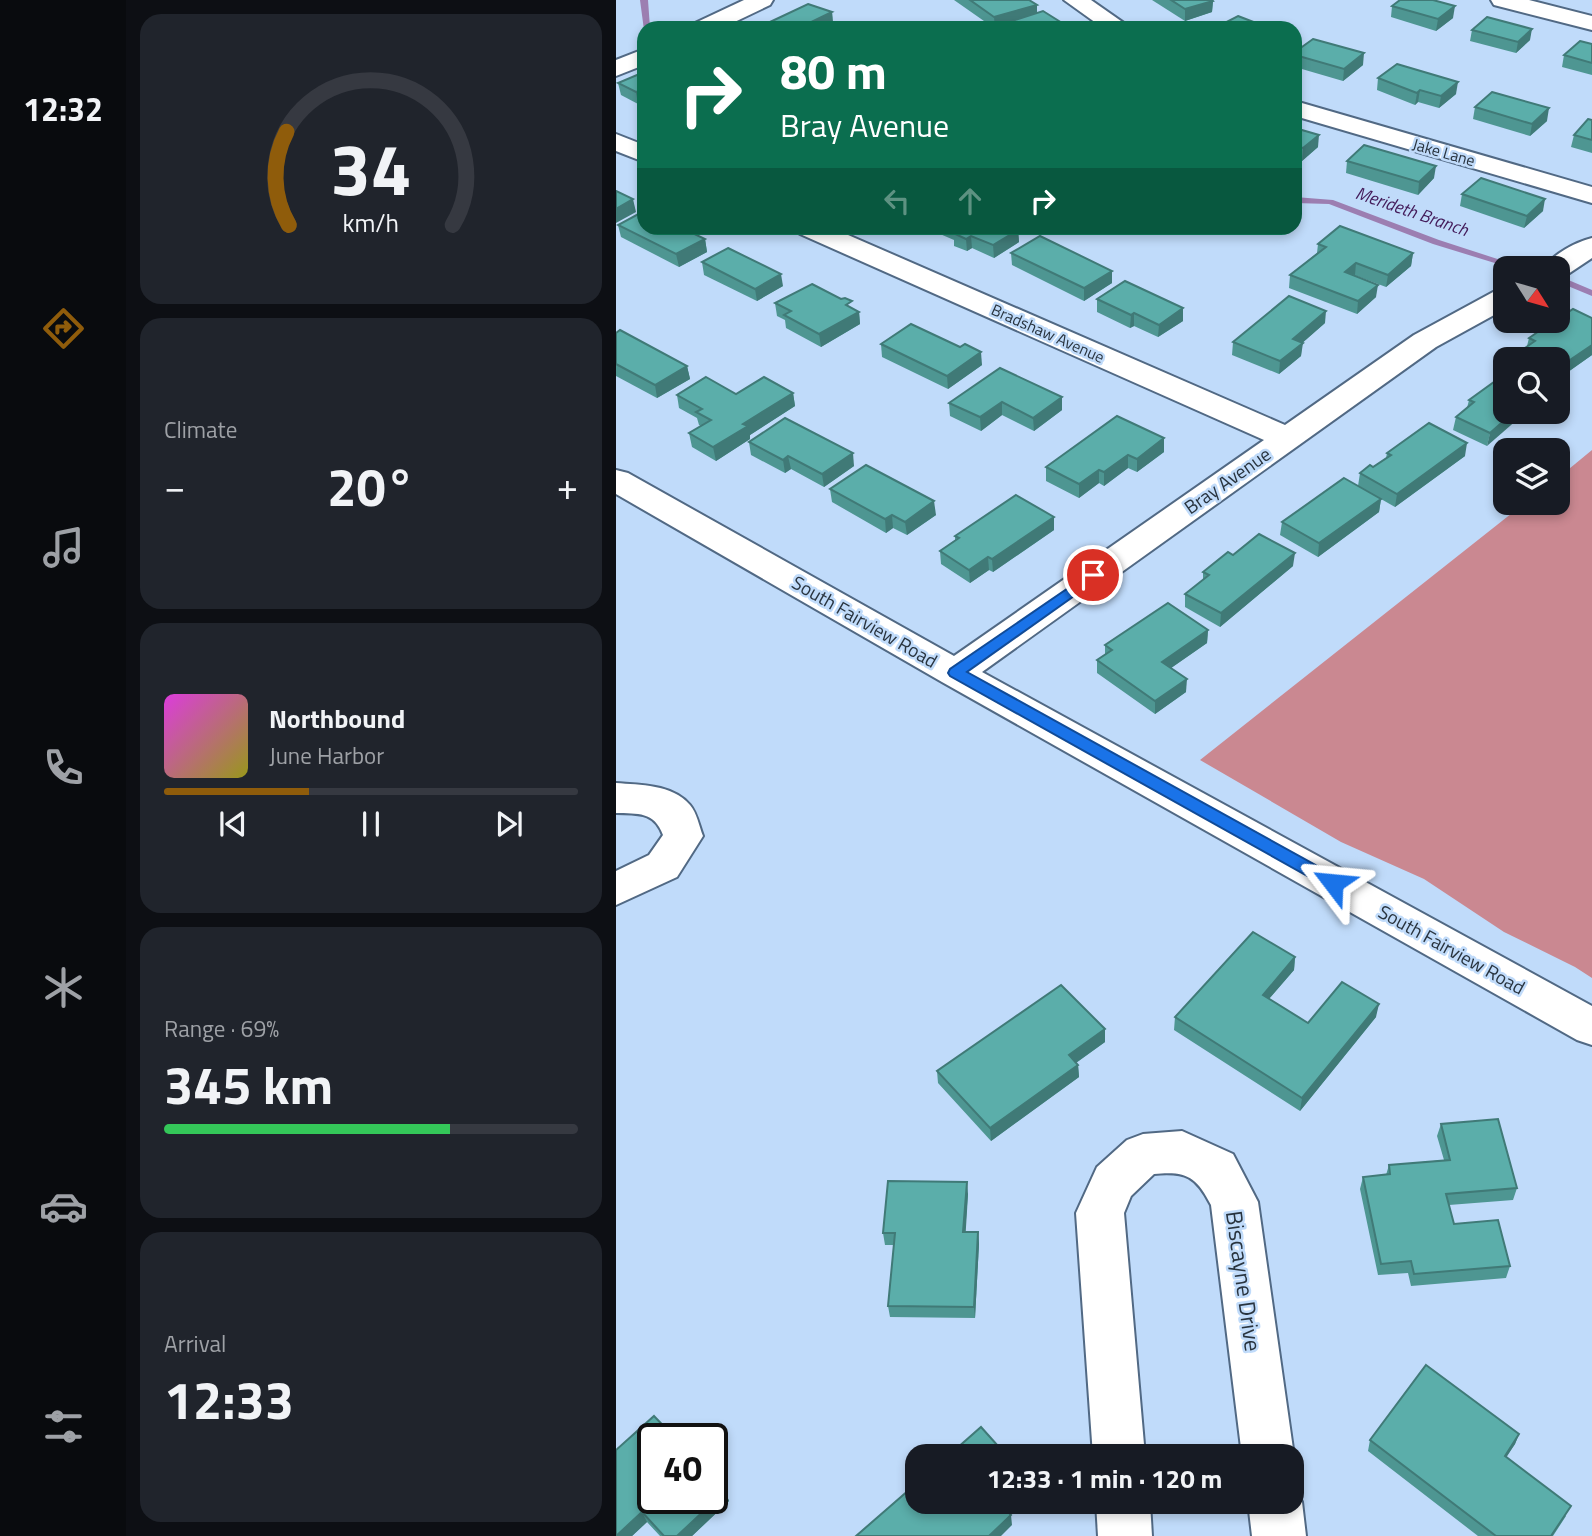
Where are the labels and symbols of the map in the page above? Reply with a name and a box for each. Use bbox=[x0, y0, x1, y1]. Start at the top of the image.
street label: Jake Lane bbox=[1410, 132, 1478, 172]
water label: Merideth Branch bbox=[1352, 179, 1473, 243]
north arrow bbox=[1493, 256, 1570, 332]
street label: Bradshaw Avenue bbox=[988, 297, 1108, 369]
street label: Bray Avenue bbox=[1178, 439, 1276, 521]
pin bbox=[1063, 545, 1123, 605]
street label: South Fairview Road bbox=[787, 568, 943, 674]
position arrow bbox=[1296, 846, 1370, 920]
street label: South Fairview Road bbox=[1373, 897, 1531, 1001]
street label: Biscayne Drive bbox=[1217, 1208, 1271, 1354]
speed limit sign: 40 bbox=[637, 1423, 728, 1514]

